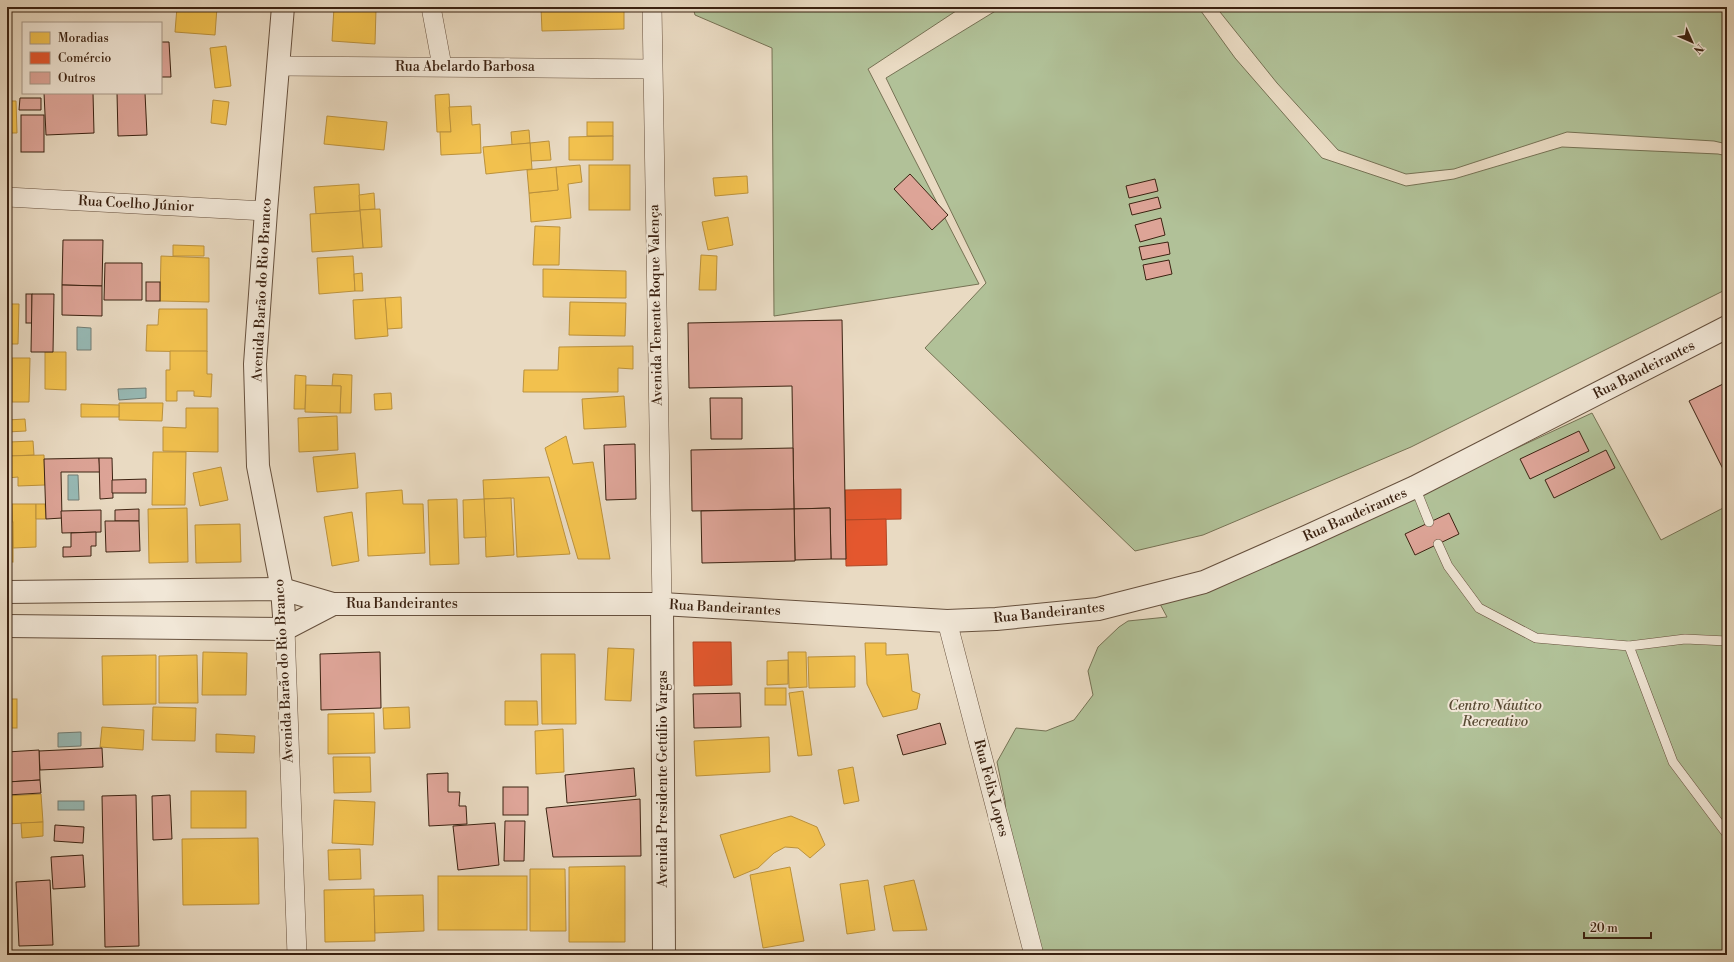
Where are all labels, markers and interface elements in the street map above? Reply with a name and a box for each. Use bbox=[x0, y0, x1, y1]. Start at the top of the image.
legend bbox=[22, 22, 162, 94]
north arrow bbox=[1672, 22, 1712, 62]
text: Moradias bbox=[58, 31, 109, 46]
text: N bbox=[1690, 40, 1706, 57]
text: Comércio bbox=[58, 51, 112, 66]
street label: Rua Abelardo Barbosa bbox=[395, 58, 536, 76]
text: Outros bbox=[58, 71, 96, 86]
street label: Rua Coelho Júnior bbox=[77, 192, 195, 216]
street label: Avenida Barão do Rio Branco bbox=[248, 197, 276, 384]
street label: Avenida Tenente Roque Valença bbox=[645, 203, 667, 407]
street label: Rua Bandeirantes bbox=[1590, 337, 1698, 403]
street label: Rua Bandeirantes bbox=[1300, 484, 1410, 546]
street label: Avenida Barão do Rio Branco bbox=[270, 578, 298, 765]
street label: Rua Bandeirantes bbox=[346, 595, 458, 613]
street label: Rua Bandeirantes bbox=[669, 596, 781, 620]
street label: Rua Bandeirantes bbox=[992, 598, 1106, 628]
street label: Avenida Presidente Getúlio Vargas bbox=[654, 670, 672, 889]
park label: Centro Náutico Recreativo bbox=[1448, 697, 1542, 731]
street label: Rua Felix Lopes bbox=[969, 737, 1013, 839]
scale bar bbox=[1584, 914, 1651, 940]
text: 20 m bbox=[1590, 921, 1618, 936]

